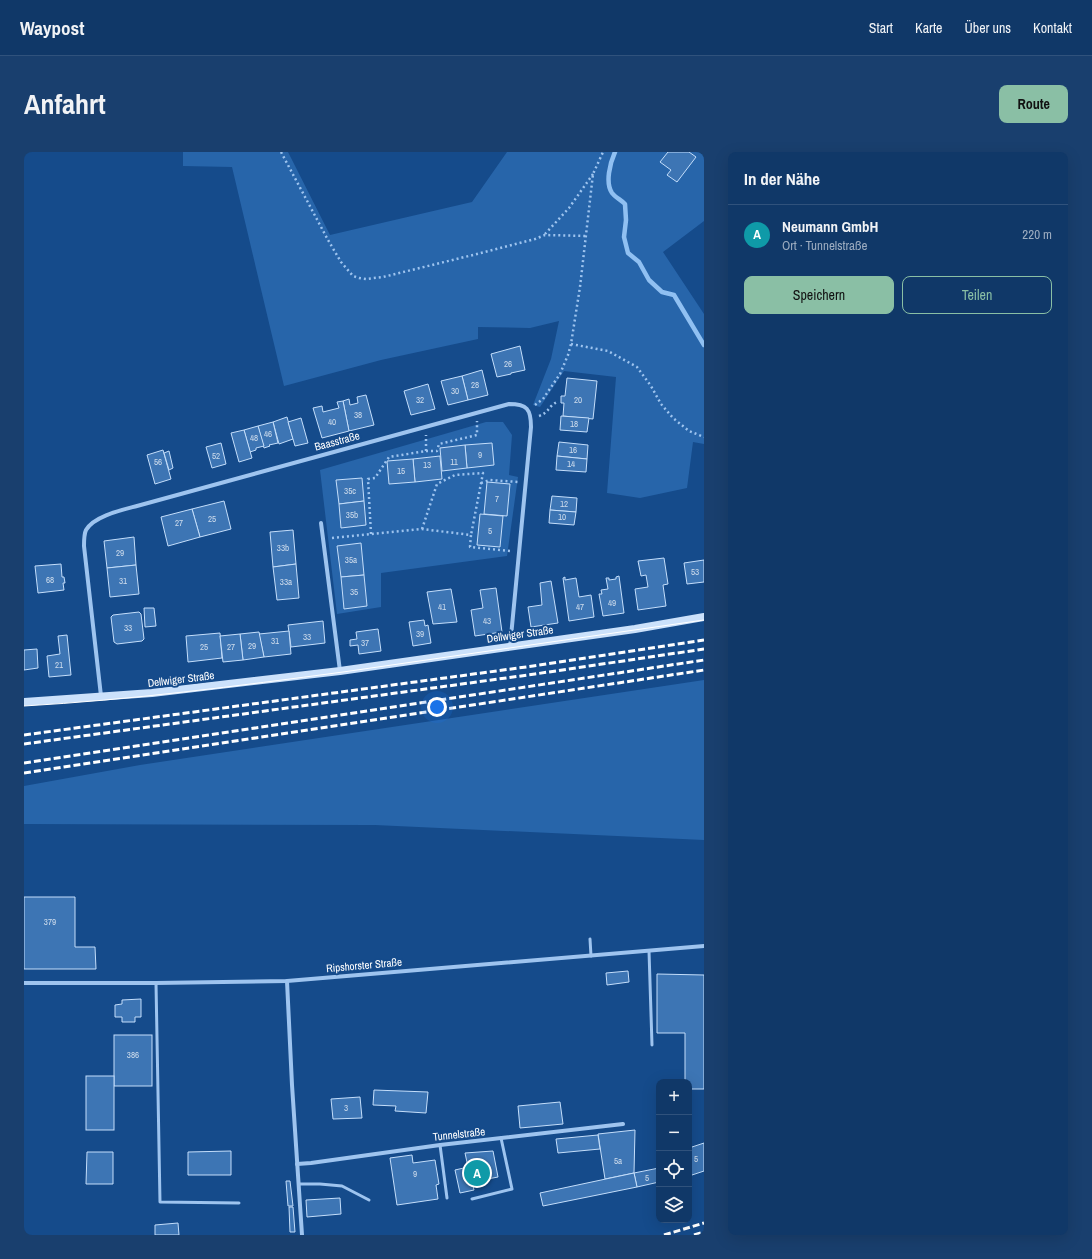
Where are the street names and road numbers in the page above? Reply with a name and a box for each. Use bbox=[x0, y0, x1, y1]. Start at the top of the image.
street label: Baasstraße bbox=[313, 428, 361, 454]
street label: Dellwiger Straße bbox=[486, 622, 554, 646]
street label: Dellwiger Straße bbox=[147, 668, 215, 690]
street label: Ripshorster Straße bbox=[325, 955, 403, 975]
street label: Tunnelstraße bbox=[432, 1124, 486, 1144]

